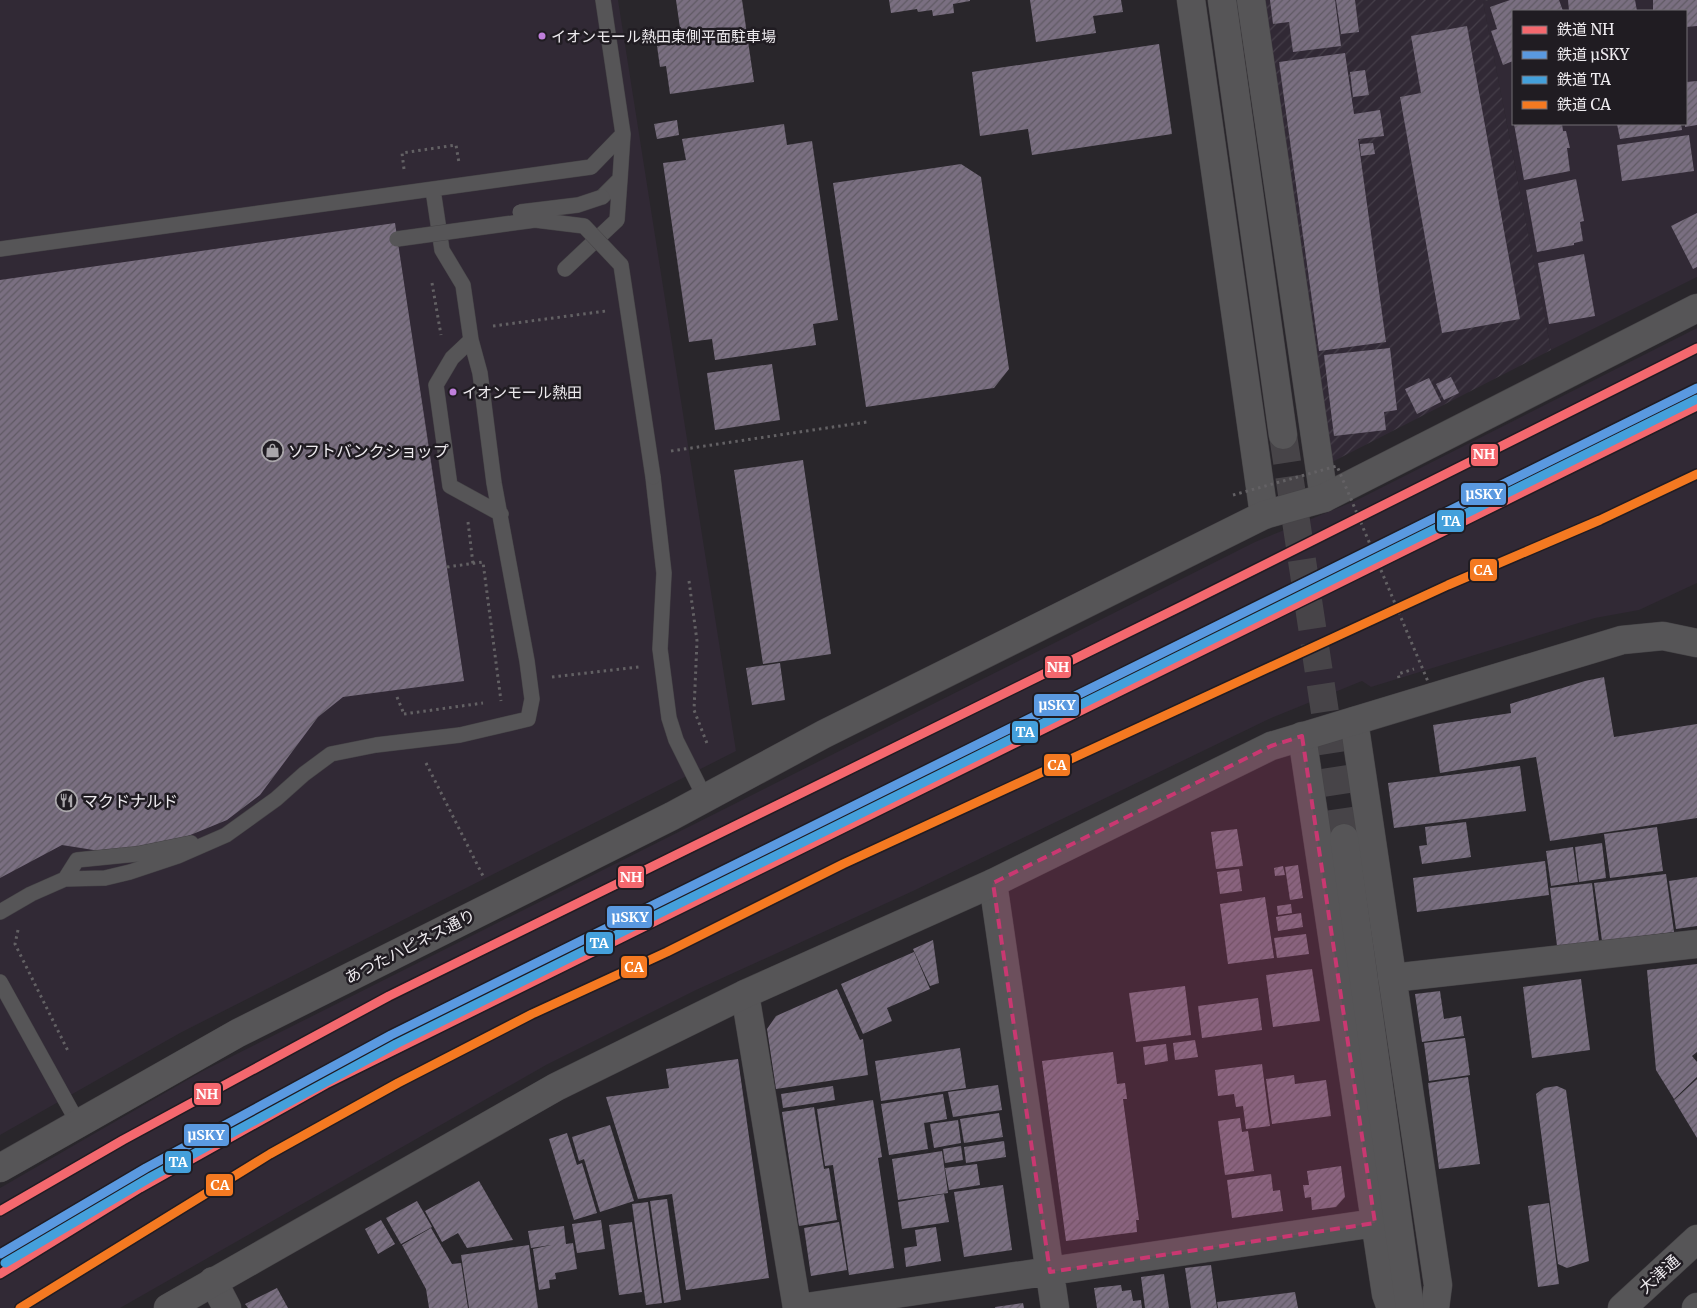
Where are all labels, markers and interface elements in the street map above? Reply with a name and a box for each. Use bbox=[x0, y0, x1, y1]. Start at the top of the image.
legend bbox=[1512, 10, 1687, 125]
text: 鉄道 NH bbox=[1557, 20, 1614, 39]
place label: イオンモール熱田東側平面駐車場 bbox=[551, 27, 776, 46]
marker: イオンモール熱田東側平面駐車場 bbox=[537, 31, 547, 41]
text: 鉄道 μSKY bbox=[1557, 45, 1630, 64]
text: 鉄道 TA bbox=[1557, 70, 1611, 89]
text: 鉄道 CA bbox=[1557, 95, 1611, 114]
place label: イオンモール熱田 bbox=[462, 383, 582, 402]
marker: イオンモール熱田 bbox=[448, 387, 458, 397]
shop icon: ソフトバンクショップ bbox=[260, 439, 284, 463]
place label: ソフトバンクショップ bbox=[288, 441, 449, 461]
line badge: NH bbox=[1470, 443, 1499, 467]
text: NH bbox=[1473, 445, 1496, 463]
line badge: μSKY bbox=[1460, 482, 1507, 506]
text: μSKY bbox=[1465, 485, 1503, 503]
line badge: TA bbox=[1436, 509, 1465, 533]
text: TA bbox=[1441, 512, 1462, 530]
line badge: CA bbox=[1469, 558, 1498, 582]
text: CA bbox=[1473, 561, 1494, 579]
line badge: NH bbox=[1044, 655, 1072, 679]
text: NH bbox=[1047, 658, 1070, 676]
line badge: μSKY bbox=[1033, 693, 1080, 717]
text: μSKY bbox=[1038, 696, 1076, 714]
line badge: TA bbox=[1011, 720, 1039, 744]
text: TA bbox=[1015, 723, 1036, 741]
line badge: CA bbox=[1043, 753, 1071, 777]
text: CA bbox=[1047, 756, 1068, 774]
restaurant icon: マクドナルド bbox=[54, 789, 78, 813]
place label: マクドナルド bbox=[82, 791, 178, 811]
line badge: NH bbox=[617, 865, 645, 889]
text: NH bbox=[620, 868, 643, 886]
street label: あつたハピネス通り bbox=[341, 904, 479, 988]
line badge: μSKY bbox=[606, 905, 653, 929]
text: μSKY bbox=[611, 908, 649, 926]
line badge: TA bbox=[585, 931, 614, 955]
text: TA bbox=[589, 934, 610, 952]
line badge: CA bbox=[620, 955, 648, 979]
text: CA bbox=[624, 958, 645, 976]
line badge: NH bbox=[193, 1082, 222, 1106]
text: NH bbox=[196, 1085, 219, 1103]
line badge: μSKY bbox=[183, 1123, 230, 1147]
text: μSKY bbox=[187, 1126, 225, 1144]
line badge: TA bbox=[164, 1150, 192, 1174]
text: TA bbox=[168, 1153, 189, 1171]
line badge: CA bbox=[205, 1173, 234, 1197]
text: CA bbox=[210, 1176, 231, 1194]
street label: 大津通 bbox=[1634, 1251, 1684, 1297]

